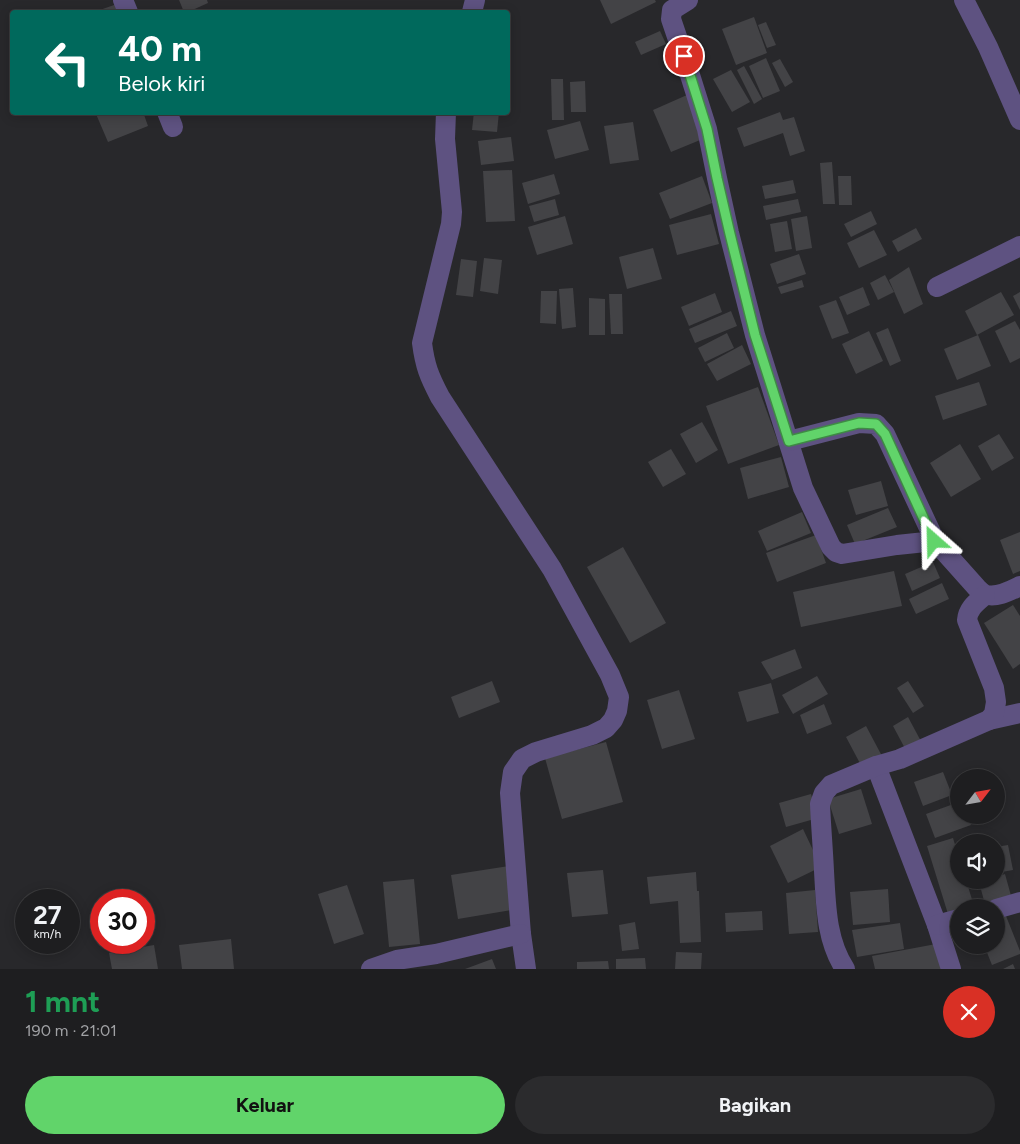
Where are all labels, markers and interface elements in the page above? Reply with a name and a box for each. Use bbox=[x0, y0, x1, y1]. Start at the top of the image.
text: 40 m bbox=[118, 28, 202, 70]
icon: left bbox=[35, 30, 100, 95]
pin bbox=[663, 35, 705, 77]
icon: arrive bbox=[670, 42, 698, 70]
text: Belok kiri bbox=[118, 70, 205, 97]
position arrow bbox=[907, 514, 959, 566]
north arrow bbox=[950, 769, 1005, 824]
map controls bbox=[950, 769, 1005, 954]
button: sound bbox=[950, 834, 1005, 889]
speed limit sign: 30 bbox=[90, 889, 155, 954]
button: layers bbox=[950, 899, 1005, 954]
text: 27 bbox=[33, 900, 62, 930]
text: km/h bbox=[34, 927, 61, 941]
text: 1 mnt bbox=[25, 983, 100, 1020]
button: close bbox=[943, 986, 995, 1038]
text: 190 m · 21:01 bbox=[25, 1021, 117, 1040]
button: Keluar bbox=[25, 1076, 505, 1134]
button: Bagikan bbox=[515, 1076, 995, 1134]

